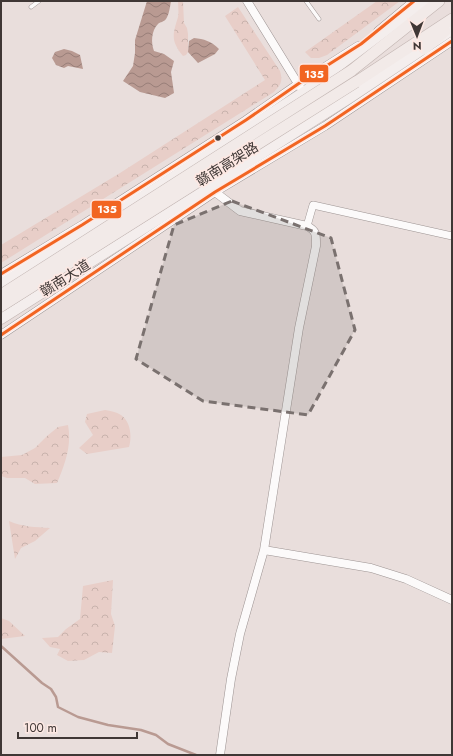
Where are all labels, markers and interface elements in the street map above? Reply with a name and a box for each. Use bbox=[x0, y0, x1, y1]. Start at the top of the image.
north arrow bbox=[397, 16, 437, 56]
text: N bbox=[413, 38, 422, 54]
line badge: 135 bbox=[299, 64, 329, 83]
text: 135 bbox=[304, 66, 324, 82]
unlabelled marker bbox=[213, 133, 223, 143]
street label: 赣南高架路 bbox=[192, 137, 262, 191]
line badge: 135 bbox=[91, 200, 122, 219]
text: 135 bbox=[97, 201, 117, 217]
street label: 赣南大道 bbox=[36, 255, 94, 301]
scale bar bbox=[18, 714, 137, 740]
text: 100 m bbox=[24, 719, 57, 737]

